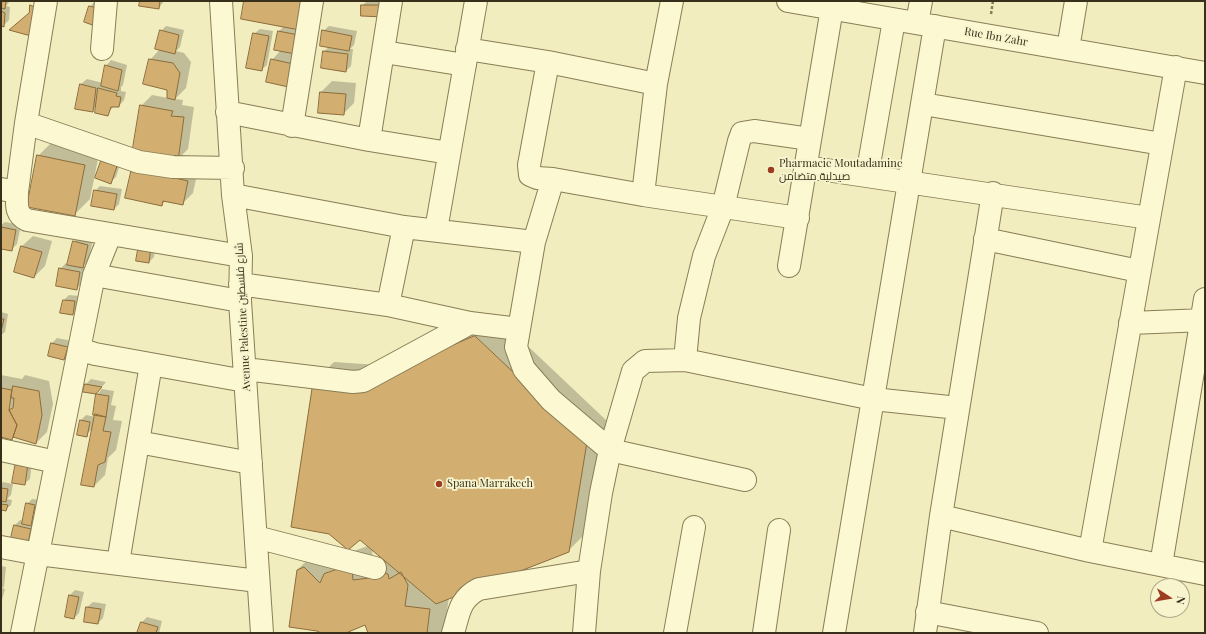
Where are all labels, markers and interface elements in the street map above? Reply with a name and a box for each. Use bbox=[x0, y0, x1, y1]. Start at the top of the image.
street label: Rue Ibn Zahr bbox=[963, 25, 1029, 49]
place label: Pharmacie Moutadamine صيدلية متضامن bbox=[779, 157, 902, 183]
marker: Pharmacie Moutadamine صيدلية متضامن bbox=[766, 165, 776, 175]
street label: Avenue Palestine شارع فلسطين bbox=[233, 242, 253, 392]
place label: Spana Marrakech bbox=[447, 477, 533, 491]
marker: Spana Marrakech bbox=[434, 479, 444, 489]
north arrow bbox=[1150, 578, 1190, 618]
text: N bbox=[1173, 595, 1189, 606]

